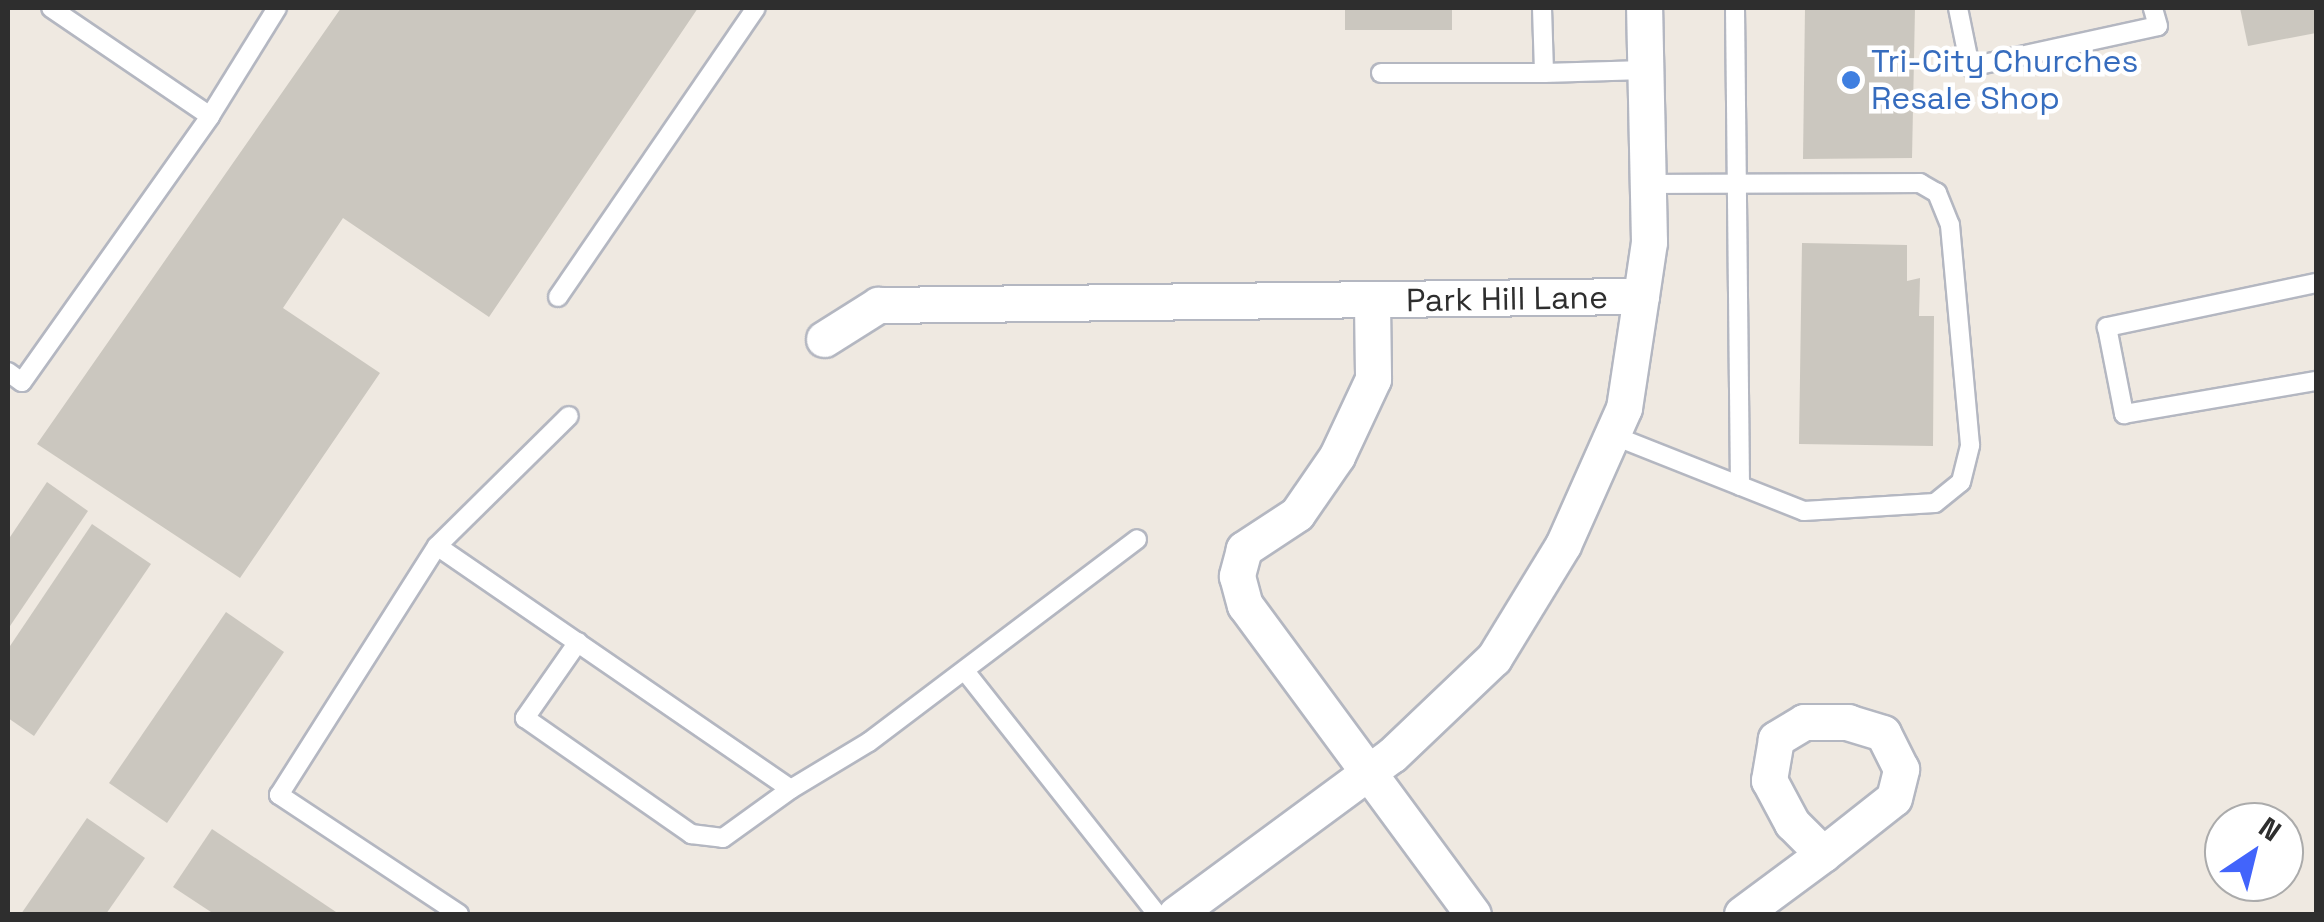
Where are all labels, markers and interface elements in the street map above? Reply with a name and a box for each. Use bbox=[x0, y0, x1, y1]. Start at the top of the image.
place label: Tri-City Churches Resale Shop bbox=[1871, 43, 2138, 118]
marker: Tri-City Churches Resale Shop bbox=[1840, 69, 1862, 91]
street label: Park Hill Lane bbox=[1406, 278, 1608, 320]
north arrow bbox=[2204, 802, 2304, 902]
text: N bbox=[2252, 809, 2288, 849]

